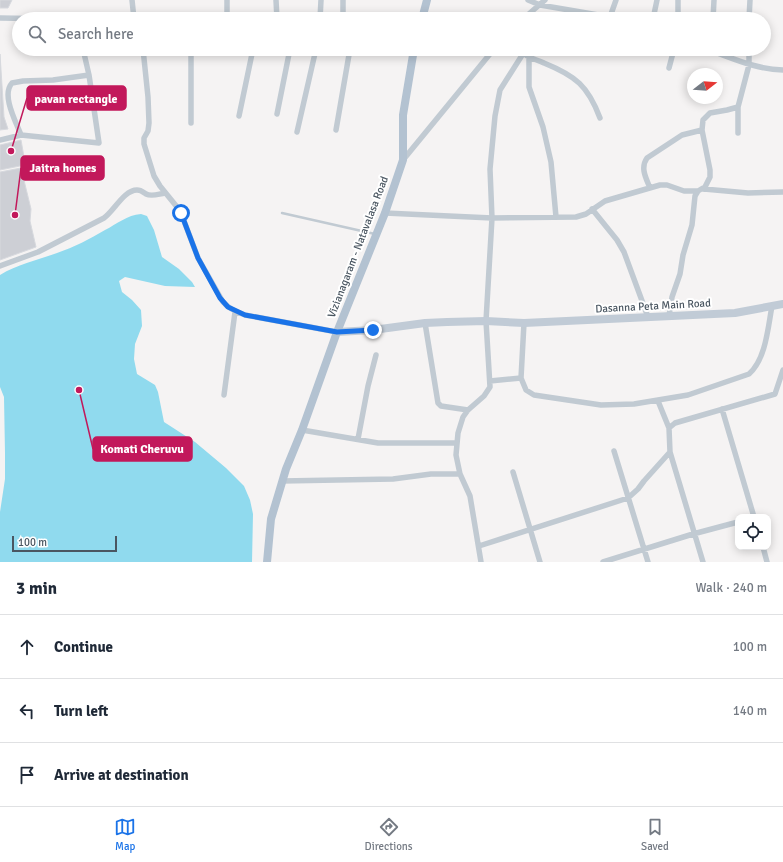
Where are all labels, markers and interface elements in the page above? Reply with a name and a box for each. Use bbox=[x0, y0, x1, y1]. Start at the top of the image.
search box bbox=[12, 12, 771, 56]
icon: search bbox=[26, 23, 48, 45]
text: Search here bbox=[58, 25, 134, 43]
north arrow bbox=[687, 68, 723, 104]
callout: pavan rectangle bbox=[27, 86, 126, 110]
text: pavan rectangle bbox=[35, 92, 118, 107]
callout: Jaitra homes bbox=[21, 156, 104, 180]
text: Jaitra homes bbox=[30, 161, 97, 176]
street label: Vizianagaram - Natavalasa Road bbox=[325, 174, 391, 320]
route start bbox=[172, 204, 190, 222]
street label: Dasanna Peta Main Road bbox=[595, 296, 711, 316]
route end bbox=[364, 321, 382, 339]
callout: Komati Cheruvu bbox=[93, 437, 192, 461]
text: Komati Cheruvu bbox=[100, 442, 184, 457]
map controls bbox=[735, 514, 771, 550]
button: locate bbox=[735, 514, 771, 550]
scale bar bbox=[12, 534, 117, 553]
text: 100 m bbox=[18, 536, 47, 549]
text: 3 min bbox=[16, 578, 57, 599]
text: Walk · 240 m bbox=[696, 580, 767, 596]
icon: ahead bbox=[16, 636, 38, 658]
text: Continue bbox=[54, 638, 113, 656]
text: 100 m bbox=[733, 639, 767, 655]
icon: left bbox=[16, 700, 38, 722]
text: Turn left bbox=[54, 702, 108, 720]
text: 140 m bbox=[733, 703, 767, 719]
icon: arrive bbox=[16, 764, 38, 786]
text: Arrive at destination bbox=[54, 766, 189, 784]
tab: Map bbox=[114, 816, 136, 853]
tab: Directions bbox=[365, 816, 413, 853]
tab: Saved bbox=[641, 816, 669, 853]

